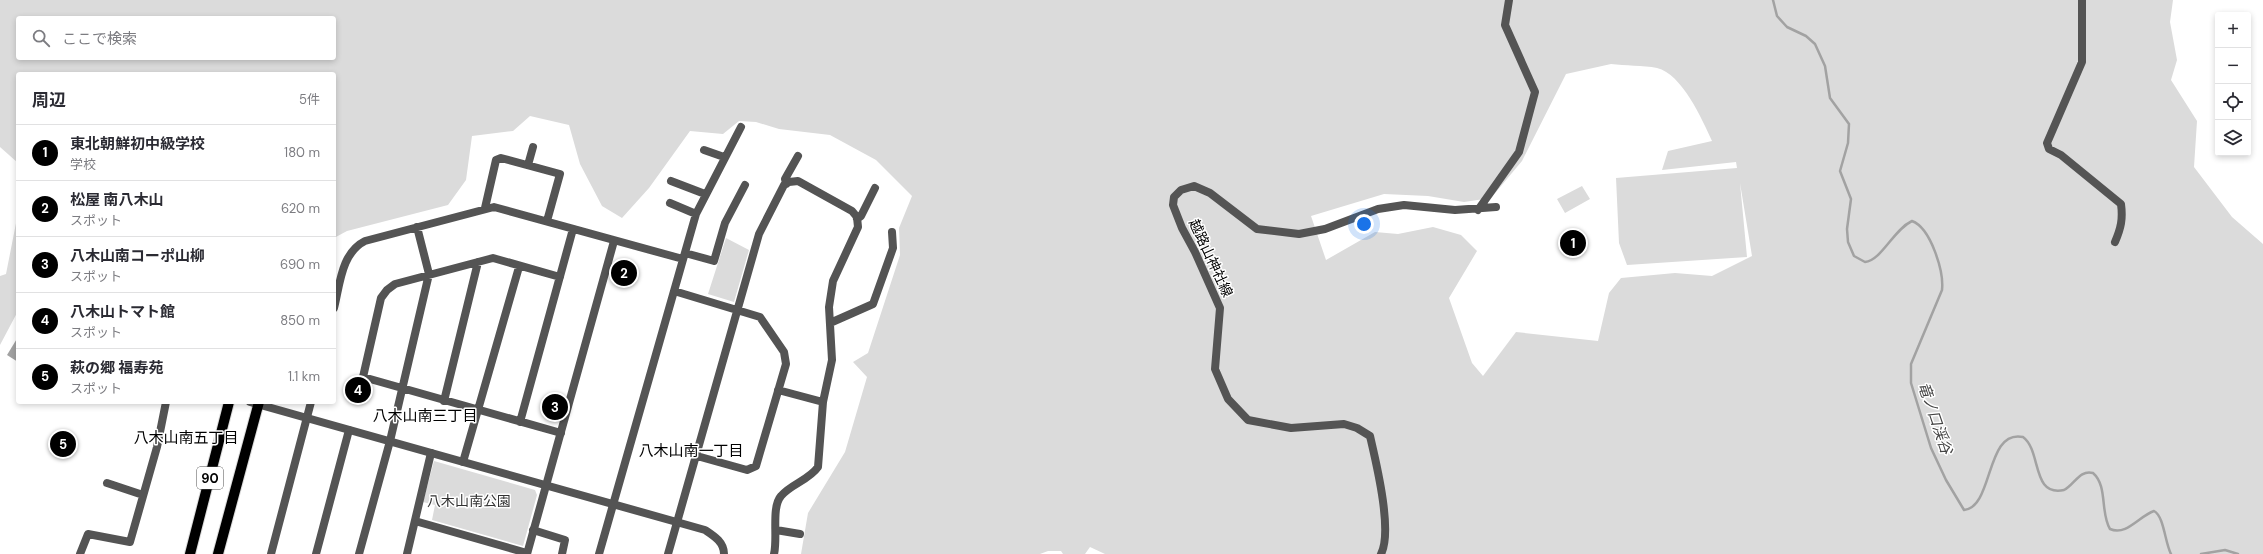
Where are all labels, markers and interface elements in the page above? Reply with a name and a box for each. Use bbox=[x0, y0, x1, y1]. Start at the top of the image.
map controls bbox=[2215, 12, 2251, 156]
button: + bbox=[2215, 12, 2251, 48]
search box bbox=[16, 16, 336, 60]
icon: search bbox=[30, 27, 52, 49]
text: ここで検索 bbox=[62, 29, 137, 49]
button: − bbox=[2215, 48, 2251, 84]
button: locate bbox=[2215, 84, 2251, 120]
text: 周辺 bbox=[32, 89, 66, 111]
text: 5件 bbox=[299, 91, 320, 108]
button: layers bbox=[2215, 120, 2251, 156]
text: 東北朝鮮初中級学校 bbox=[70, 134, 205, 154]
text: 1 bbox=[43, 144, 47, 161]
text: 180 m bbox=[284, 144, 320, 161]
text: 学校 bbox=[70, 156, 96, 173]
text: 松屋 南八木山 bbox=[70, 190, 164, 210]
text: 2 bbox=[41, 200, 49, 217]
text: 620 m bbox=[281, 200, 320, 217]
text: スポット bbox=[70, 212, 122, 229]
your location bbox=[1354, 214, 1374, 234]
street label: 越路山神社線 bbox=[1185, 216, 1237, 300]
pin: 1 bbox=[1560, 228, 1586, 258]
text: 八木山南コーポ山柳 bbox=[70, 246, 205, 266]
text: 3 bbox=[41, 256, 49, 273]
text: 690 m bbox=[280, 256, 320, 273]
pin: 2 bbox=[611, 258, 637, 288]
text: スポット bbox=[70, 268, 122, 285]
text: 八木山トマト館 bbox=[70, 302, 175, 322]
text: 4 bbox=[41, 312, 49, 329]
text: 850 m bbox=[280, 312, 320, 329]
text: スポット bbox=[70, 324, 122, 341]
text: 萩の郷 福寿苑 bbox=[70, 358, 164, 378]
text: 5 bbox=[41, 368, 49, 385]
text: 1.1 km bbox=[288, 368, 320, 385]
pin: 4 bbox=[345, 375, 371, 405]
water label: 竜ノ口渓谷 bbox=[1913, 379, 1957, 459]
text: スポット bbox=[70, 380, 122, 397]
pin: 3 bbox=[542, 392, 568, 422]
district label: 八木山南三丁目 bbox=[372, 406, 478, 426]
district label: 八木山南五丁目 bbox=[133, 428, 239, 448]
pin: 5 bbox=[50, 429, 76, 459]
district label: 八木山南一丁目 bbox=[638, 441, 744, 461]
road number: 90 bbox=[197, 467, 223, 489]
park label: 八木山南公園 bbox=[427, 492, 511, 510]

